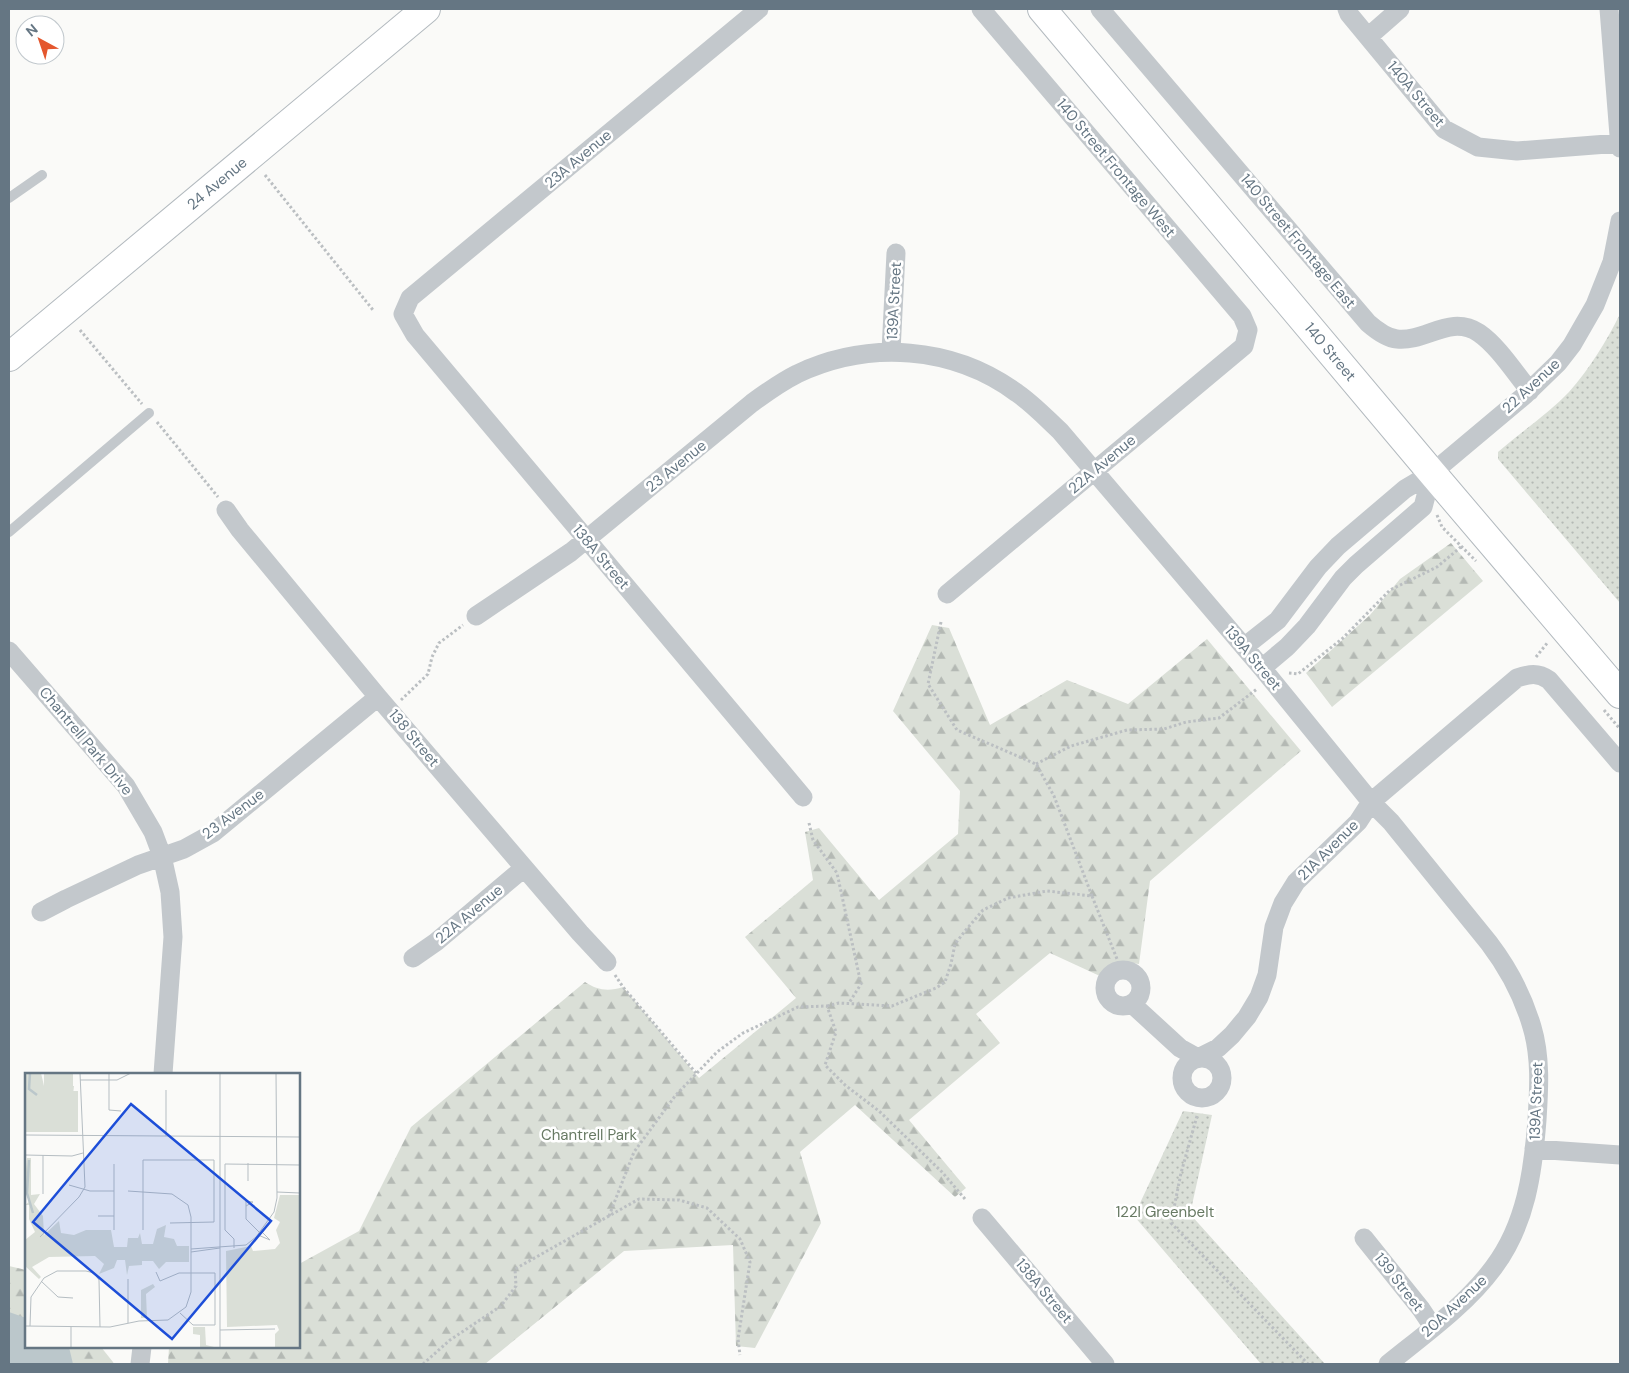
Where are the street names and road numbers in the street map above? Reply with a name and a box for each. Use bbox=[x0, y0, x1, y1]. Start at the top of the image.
street label: 140A Street bbox=[1383, 57, 1449, 131]
street label: 140 Street Frontage West bbox=[1052, 94, 1180, 242]
street label: 23A Avenue bbox=[540, 125, 616, 193]
street label: 24 Avenue bbox=[183, 152, 251, 214]
street label: 140 Street Frontage East bbox=[1236, 170, 1360, 313]
street label: 139A Street bbox=[882, 261, 906, 341]
street label: 140 Street bbox=[1300, 318, 1361, 385]
street label: 22 Avenue bbox=[1498, 354, 1564, 418]
street label: 22A Avenue bbox=[1064, 430, 1140, 498]
street label: 23 Avenue bbox=[642, 435, 710, 497]
street label: 138A Street bbox=[568, 520, 634, 594]
street label: 139A Street bbox=[1220, 622, 1286, 694]
street label: Chantrell Park Drive bbox=[35, 683, 137, 799]
street label: 138 Street bbox=[384, 705, 444, 771]
street label: 23 Avenue bbox=[198, 784, 268, 844]
street label: 21A Avenue bbox=[1293, 815, 1363, 885]
street label: 22A Avenue bbox=[431, 880, 507, 948]
street label: 139A Street bbox=[1525, 1061, 1547, 1140]
street label: 139 Street bbox=[1370, 1249, 1428, 1315]
street label: 138A Street bbox=[1011, 1254, 1077, 1328]
street label: 20A Avenue bbox=[1417, 1270, 1491, 1342]

